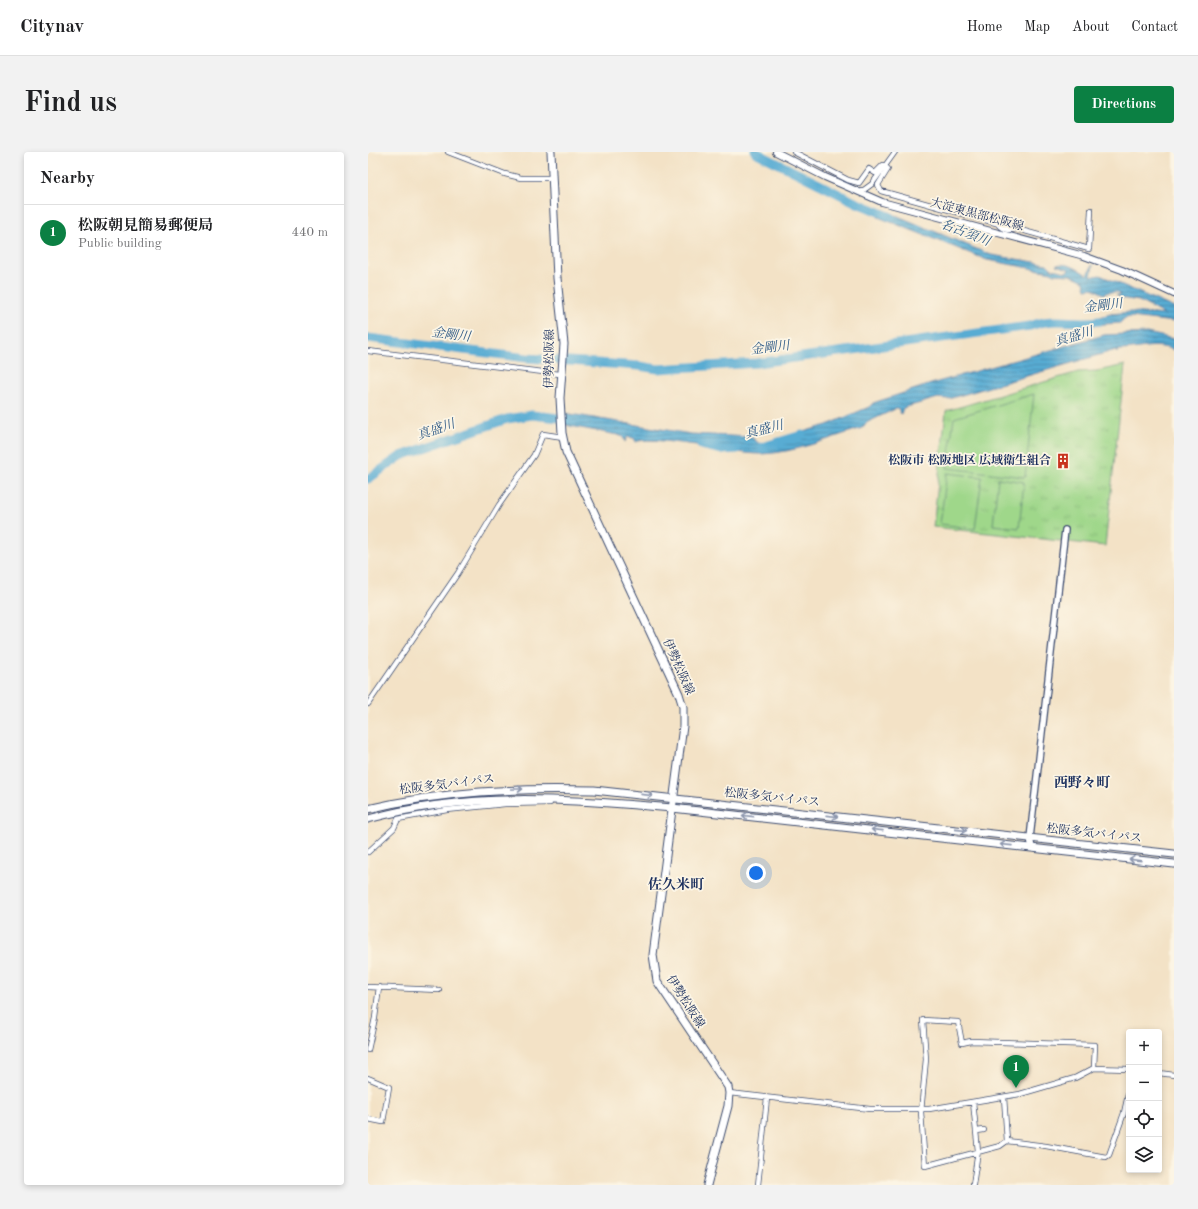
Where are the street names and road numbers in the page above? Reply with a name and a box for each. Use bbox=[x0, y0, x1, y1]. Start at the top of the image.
street label: 大淀東黒部松阪線 bbox=[929, 195, 1025, 233]
street label: 伊勢松阪線 bbox=[541, 329, 557, 389]
street label: 伊勢松阪線 bbox=[660, 636, 698, 697]
street label: 松阪多気バイパス bbox=[398, 771, 495, 797]
street label: 松阪多気バイパス bbox=[724, 785, 820, 809]
street label: 松阪多気バイパス bbox=[1046, 821, 1142, 845]
street label: 伊勢松阪線 bbox=[664, 972, 708, 1030]

